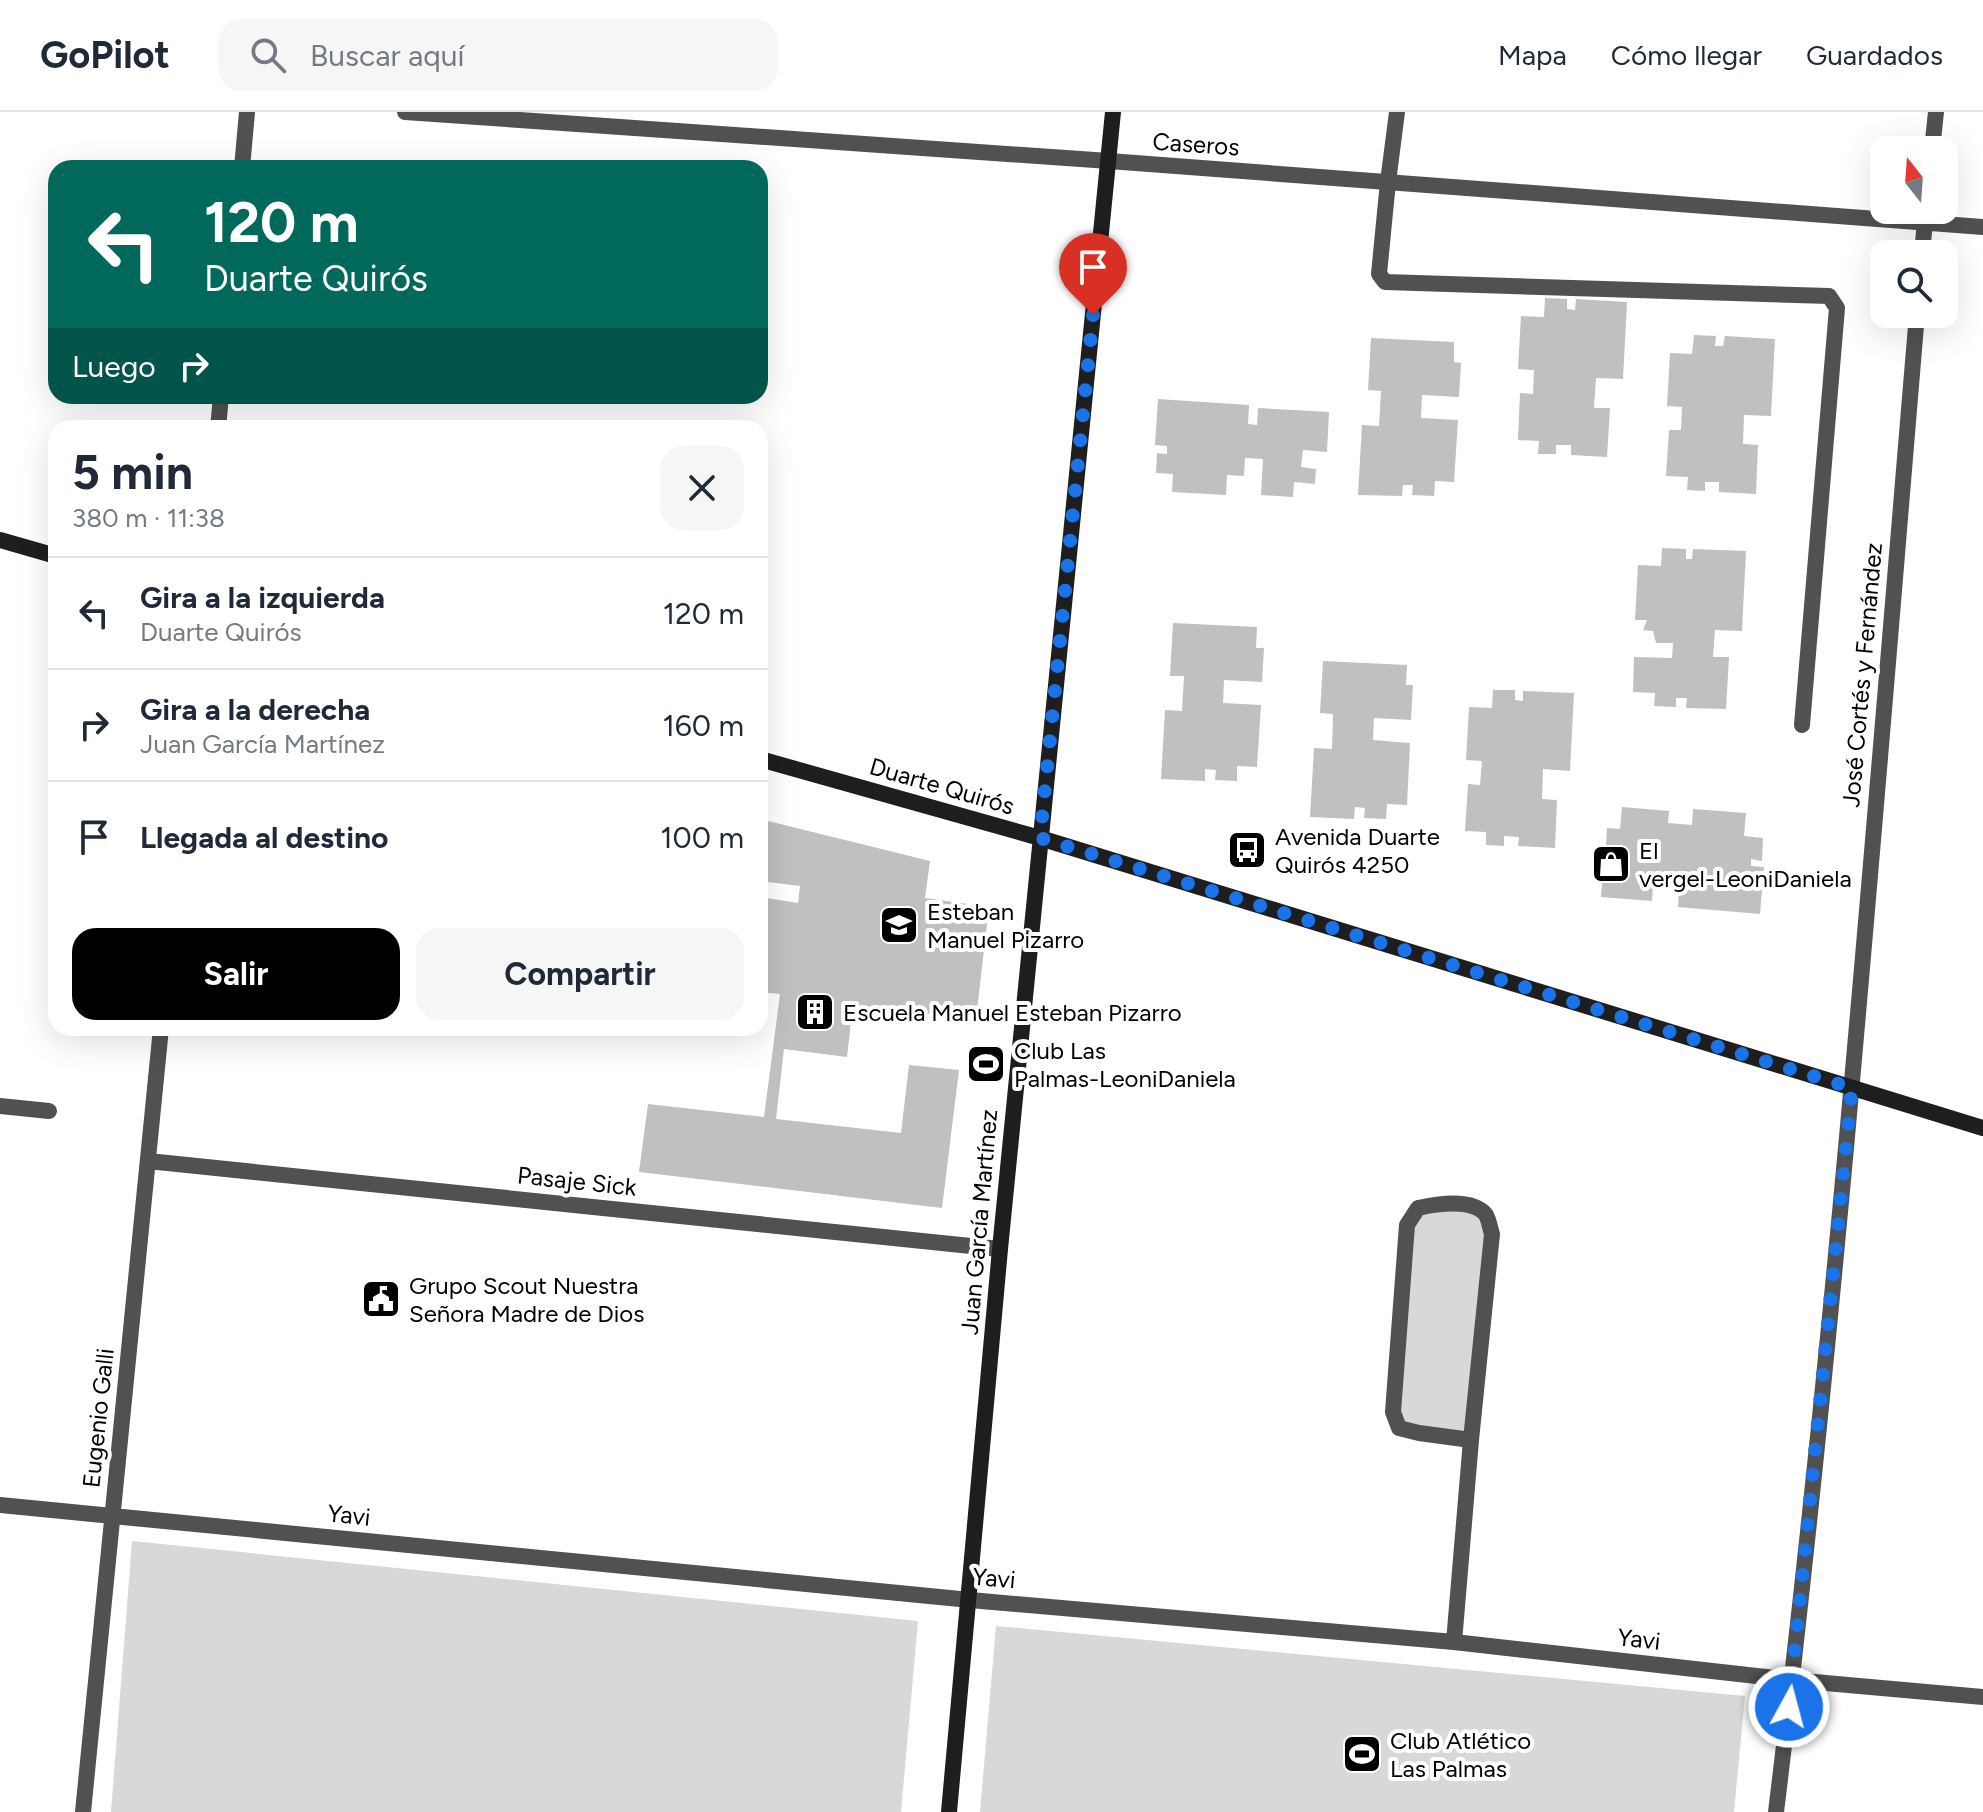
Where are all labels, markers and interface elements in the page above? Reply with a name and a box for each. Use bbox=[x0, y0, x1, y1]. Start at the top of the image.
search box bbox=[218, 19, 778, 91]
text: GoPilot bbox=[40, 32, 170, 78]
icon: search bbox=[246, 33, 290, 77]
text: Buscar aquí bbox=[310, 37, 464, 74]
text: Mapa bbox=[1498, 38, 1567, 72]
text: Cómo llegar bbox=[1611, 38, 1762, 72]
text: Guardados bbox=[1806, 38, 1943, 72]
street label: Caseros bbox=[1152, 126, 1240, 162]
north arrow bbox=[1870, 136, 1958, 224]
map controls bbox=[1870, 136, 1958, 328]
text: 120 m bbox=[204, 189, 359, 256]
icon: left bbox=[72, 192, 176, 296]
pin bbox=[1059, 233, 1127, 315]
button: search bbox=[1870, 240, 1958, 328]
icon: arrive bbox=[1071, 245, 1115, 289]
text: Duarte Quirós bbox=[204, 257, 428, 300]
icon: right bbox=[172, 344, 216, 388]
text: Luego bbox=[72, 348, 156, 385]
text: 5 min bbox=[72, 443, 193, 501]
button: close bbox=[660, 446, 744, 530]
text: 380 m · 11:38 bbox=[72, 502, 225, 534]
street label: José Cortés y Fernández bbox=[1836, 541, 1888, 809]
text: Gira a la izquierda bbox=[140, 579, 385, 616]
icon: left bbox=[72, 591, 116, 635]
text: 120 m bbox=[663, 595, 744, 632]
text: Duarte Quirós bbox=[140, 616, 302, 648]
text: Gira a la derecha bbox=[140, 691, 370, 728]
icon: right bbox=[72, 703, 116, 747]
text: 160 m bbox=[662, 707, 744, 744]
text: Juan García Martínez bbox=[140, 728, 385, 760]
street label: Duarte Quirós bbox=[866, 751, 1018, 821]
icon: arrive bbox=[72, 815, 116, 859]
text: Llegada al destino bbox=[140, 819, 388, 856]
text: 100 m bbox=[660, 819, 744, 856]
place label: Avenida Duarte Quirós 4250 bbox=[1275, 822, 1440, 879]
bus stop icon: Avenida Duarte Quirós 4250 bbox=[1226, 829, 1268, 871]
place label: El vergel-LeoniDaniela bbox=[1639, 836, 1852, 893]
shop icon: El vergel-LeoniDaniela bbox=[1590, 843, 1632, 885]
place label: Esteban Manuel Pizarro bbox=[927, 897, 1084, 954]
school or university icon: Esteban Manuel Pizarro bbox=[878, 904, 920, 946]
button: Salir bbox=[72, 928, 400, 1020]
button: Compartir bbox=[416, 928, 744, 1020]
building icon: Escuela Manuel Esteban Pizarro bbox=[794, 991, 836, 1033]
place label: Escuela Manuel Esteban Pizarro bbox=[843, 998, 1182, 1027]
place label: Club Las Palmas-LeoniDaniela bbox=[1014, 1036, 1236, 1093]
sports icon: Club Las Palmas-LeoniDaniela bbox=[965, 1043, 1007, 1085]
street label: Juan García Martínez bbox=[955, 1108, 1003, 1336]
street label: Pasaje Sick bbox=[516, 1160, 638, 1202]
place label: Grupo Scout Nuestra Señora Madre de Dios bbox=[409, 1271, 644, 1328]
public building icon: Grupo Scout Nuestra Señora Madre de Dios bbox=[360, 1278, 402, 1320]
street label: Eugenio Galli bbox=[76, 1347, 120, 1489]
street label: Yavi bbox=[326, 1498, 372, 1532]
street label: Yavi bbox=[971, 1562, 1017, 1594]
street label: Yavi bbox=[1616, 1622, 1662, 1656]
position arrow bbox=[1747, 1665, 1831, 1749]
place label: Club Atlético Las Palmas bbox=[1390, 1726, 1531, 1783]
sports icon: Club Atlético Las Palmas bbox=[1341, 1733, 1383, 1775]

